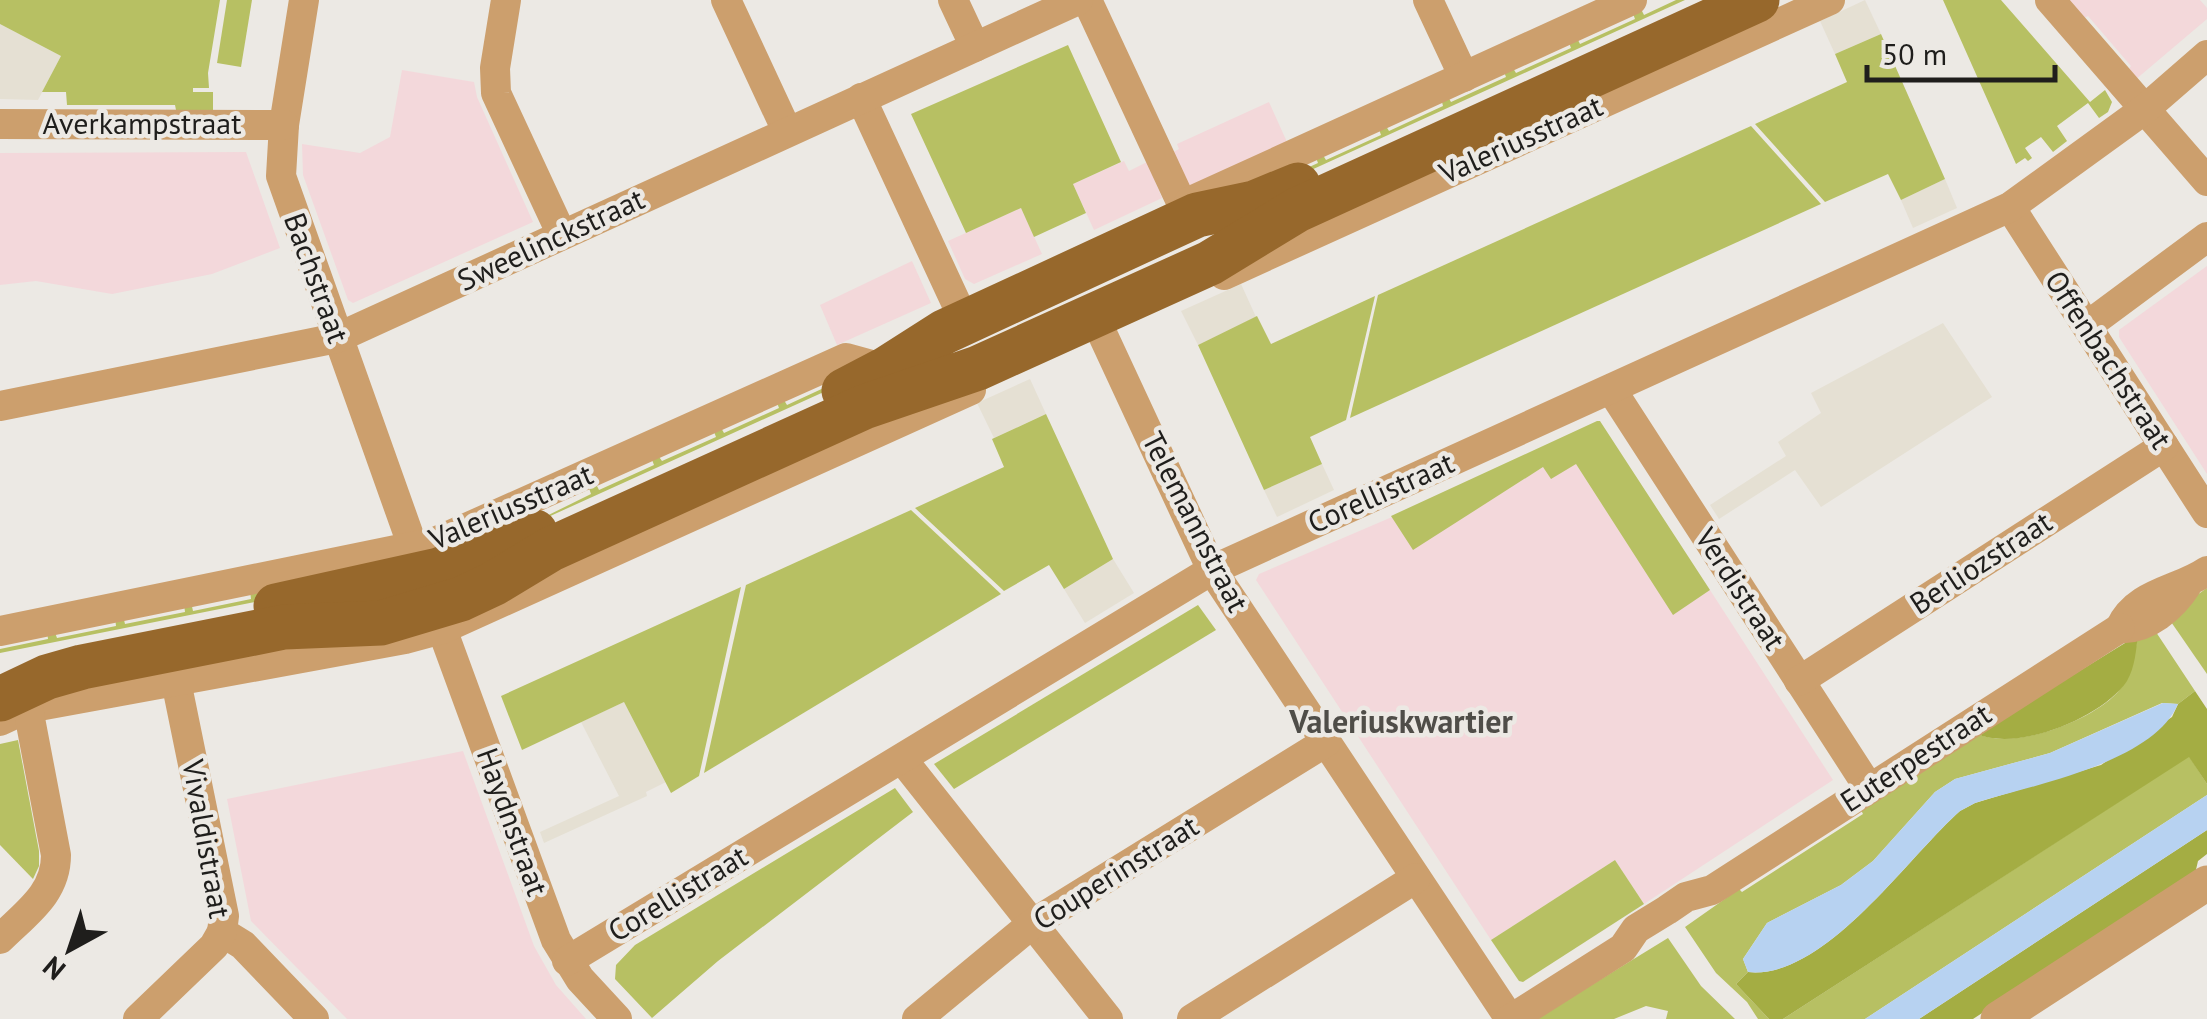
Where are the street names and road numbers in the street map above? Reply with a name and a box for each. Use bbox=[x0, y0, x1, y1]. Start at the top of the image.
street label: Valeriusstraat bbox=[1432, 85, 1608, 192]
street label: Averkampstraat bbox=[43, 103, 241, 142]
street label: Sweelinckstraat bbox=[451, 178, 650, 299]
street label: Bachstraat bbox=[276, 207, 359, 348]
street label: Offenbachstraat bbox=[2037, 263, 2181, 456]
street label: Telemannstraat bbox=[1134, 425, 1258, 618]
street label: Corellistraat bbox=[1301, 442, 1460, 541]
street label: Valeriusstraat bbox=[422, 454, 598, 558]
street label: Berliozstraat bbox=[1902, 501, 2059, 622]
street label: Verdistraat bbox=[1687, 519, 1795, 657]
street label: Euterpestraat bbox=[1832, 694, 1998, 820]
street label: Haydnstraat bbox=[469, 742, 558, 901]
street label: Vivaldistraat bbox=[174, 755, 241, 921]
street label: Couperinstraat bbox=[1025, 806, 1205, 938]
street label: Corellistraat bbox=[600, 836, 754, 950]

